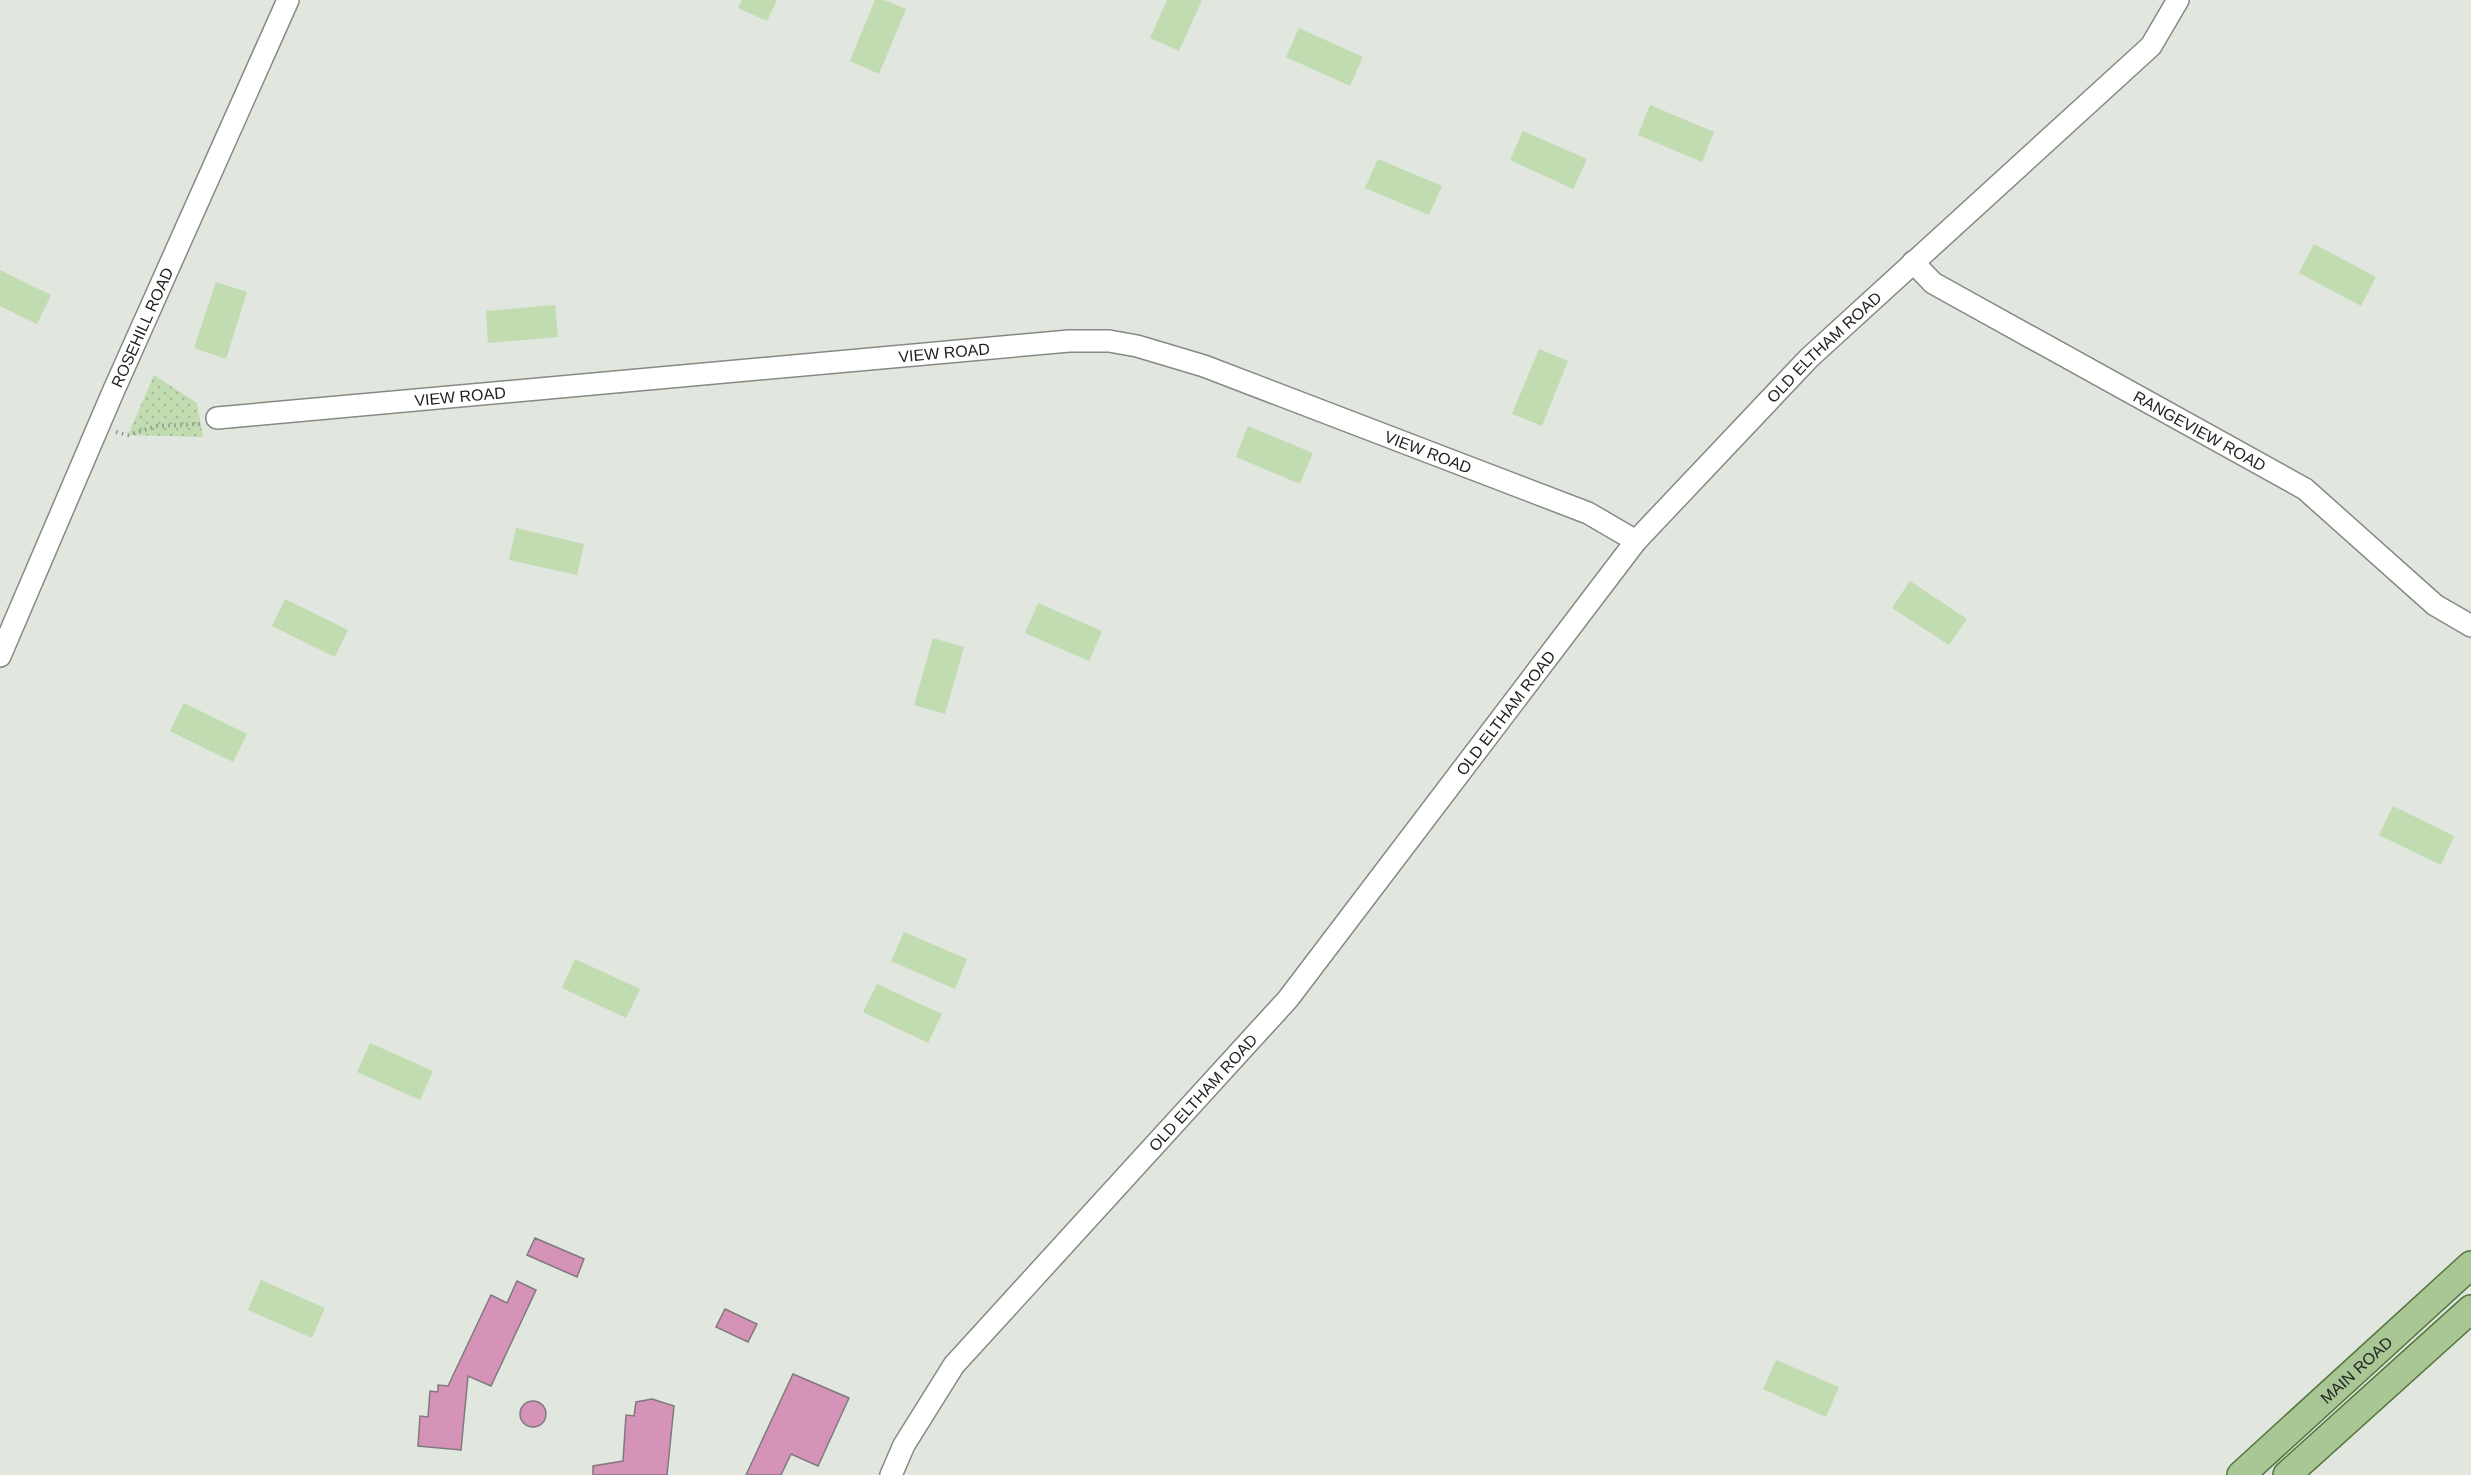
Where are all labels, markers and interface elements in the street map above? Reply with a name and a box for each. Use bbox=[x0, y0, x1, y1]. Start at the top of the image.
street label: ROSEHILL ROAD bbox=[108, 265, 176, 390]
street label: OLD ELTHAM ROAD bbox=[1763, 288, 1884, 406]
street label: VIEW ROAD bbox=[898, 340, 990, 365]
street label: VIEW ROAD bbox=[414, 383, 506, 409]
street label: RANGEVIEW ROAD bbox=[2131, 387, 2269, 474]
street label: VIEW ROAD bbox=[1382, 428, 1474, 476]
street label: OLD ELTHAM ROAD bbox=[1453, 647, 1558, 778]
street label: OLD ELTHAM ROAD bbox=[1145, 1031, 1260, 1154]
street label: MAIN ROAD bbox=[2317, 1333, 2395, 1407]

